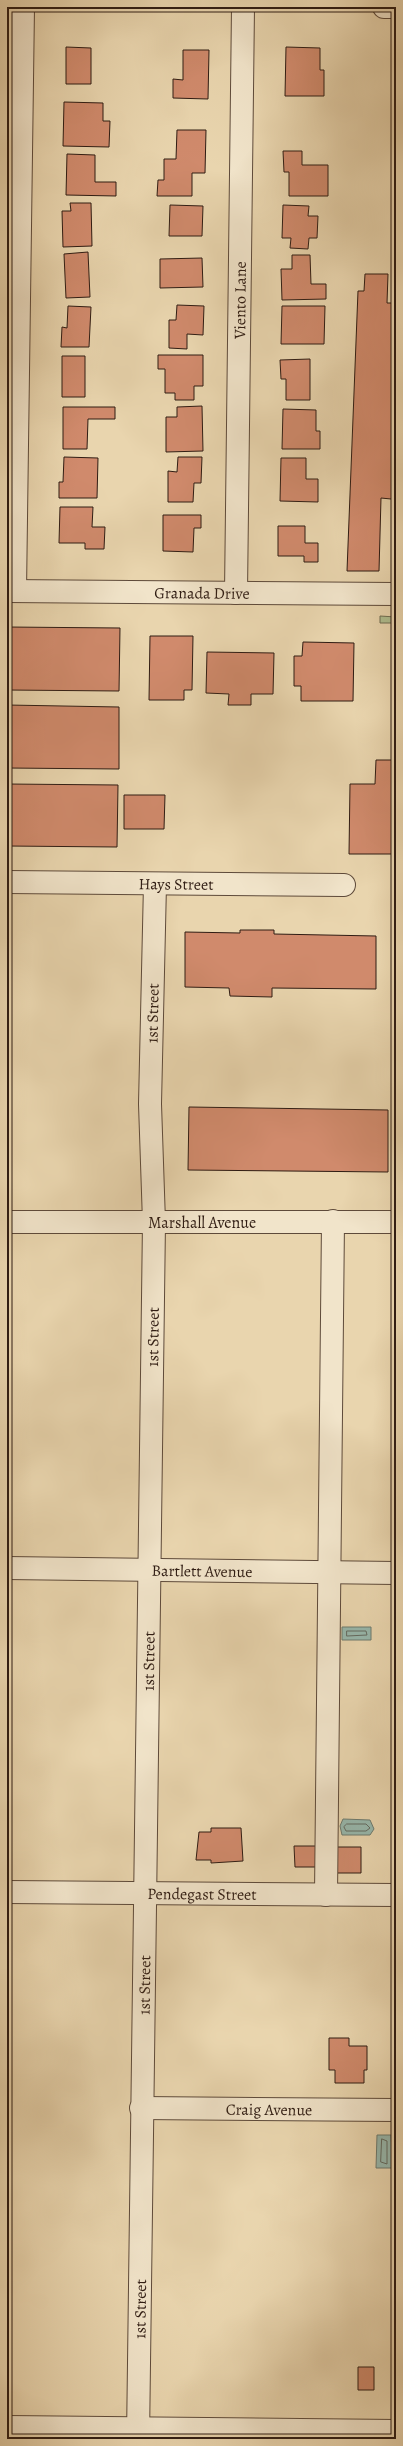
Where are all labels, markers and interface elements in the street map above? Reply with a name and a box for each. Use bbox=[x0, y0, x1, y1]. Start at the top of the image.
street label: Viento Lane bbox=[229, 261, 252, 340]
street label: Granada Drive bbox=[154, 582, 250, 605]
street label: Hays Street bbox=[138, 873, 214, 896]
street label: 1st Street bbox=[141, 983, 165, 1043]
street label: Marshall Avenue bbox=[148, 1212, 256, 1234]
street label: 1st Street bbox=[142, 1307, 165, 1367]
street label: Bartlett Avenue bbox=[151, 1560, 253, 1583]
street label: 1st Street bbox=[138, 1631, 161, 1691]
street label: Pendegast Street bbox=[147, 1883, 257, 1906]
street label: 1st Street bbox=[134, 1955, 156, 2015]
street label: Craig Avenue bbox=[226, 2099, 312, 2121]
street label: 1st Street bbox=[129, 2279, 152, 2339]

